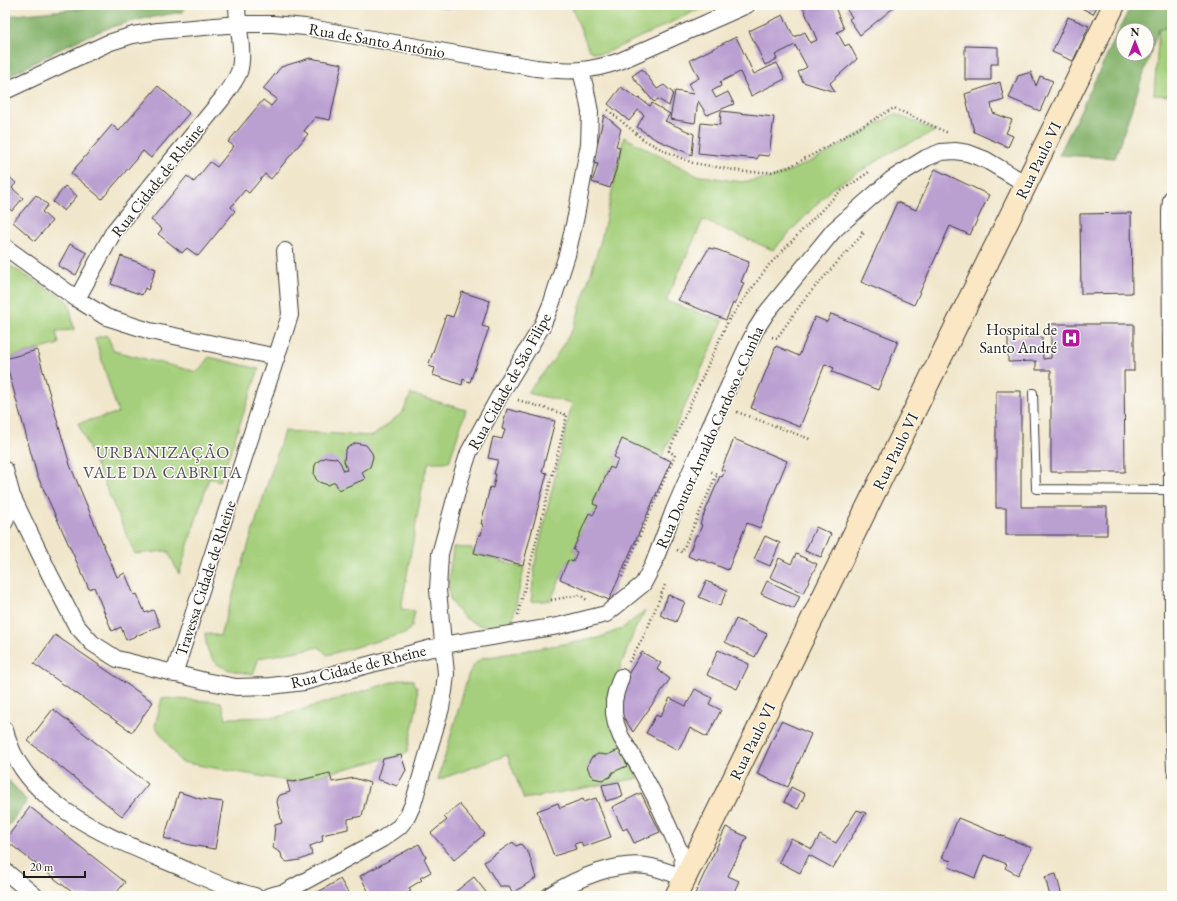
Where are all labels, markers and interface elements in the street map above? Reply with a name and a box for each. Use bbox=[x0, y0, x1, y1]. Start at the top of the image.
street label: Rua de Santo António bbox=[307, 18, 447, 63]
north arrow bbox=[1115, 22, 1155, 62]
text: N bbox=[1131, 25, 1140, 39]
street label: Rua Paulo VI bbox=[1011, 118, 1066, 202]
street label: Rua Cidade de Rheine bbox=[106, 119, 208, 241]
street label: Rua Cidade de São Filipe bbox=[463, 309, 556, 454]
place label: Hospital de Santo André bbox=[979, 319, 1057, 358]
street label: Rua Doutor Arnaldo Cardoso e Cunha bbox=[651, 322, 768, 552]
hospital icon: Hospital de Santo André bbox=[1060, 327, 1082, 349]
street label: Rua Paulo VI bbox=[868, 409, 923, 493]
district label: URBANIZAÇÃO VALE DA CABRITA bbox=[83, 441, 243, 483]
street label: Travessa Cidade de Rheine bbox=[170, 498, 241, 659]
street label: Rua Cidade de Rheine bbox=[288, 640, 428, 693]
street label: Rua Paulo VI bbox=[725, 699, 780, 783]
scale bar bbox=[24, 853, 85, 879]
text: 20 m bbox=[30, 859, 54, 875]

